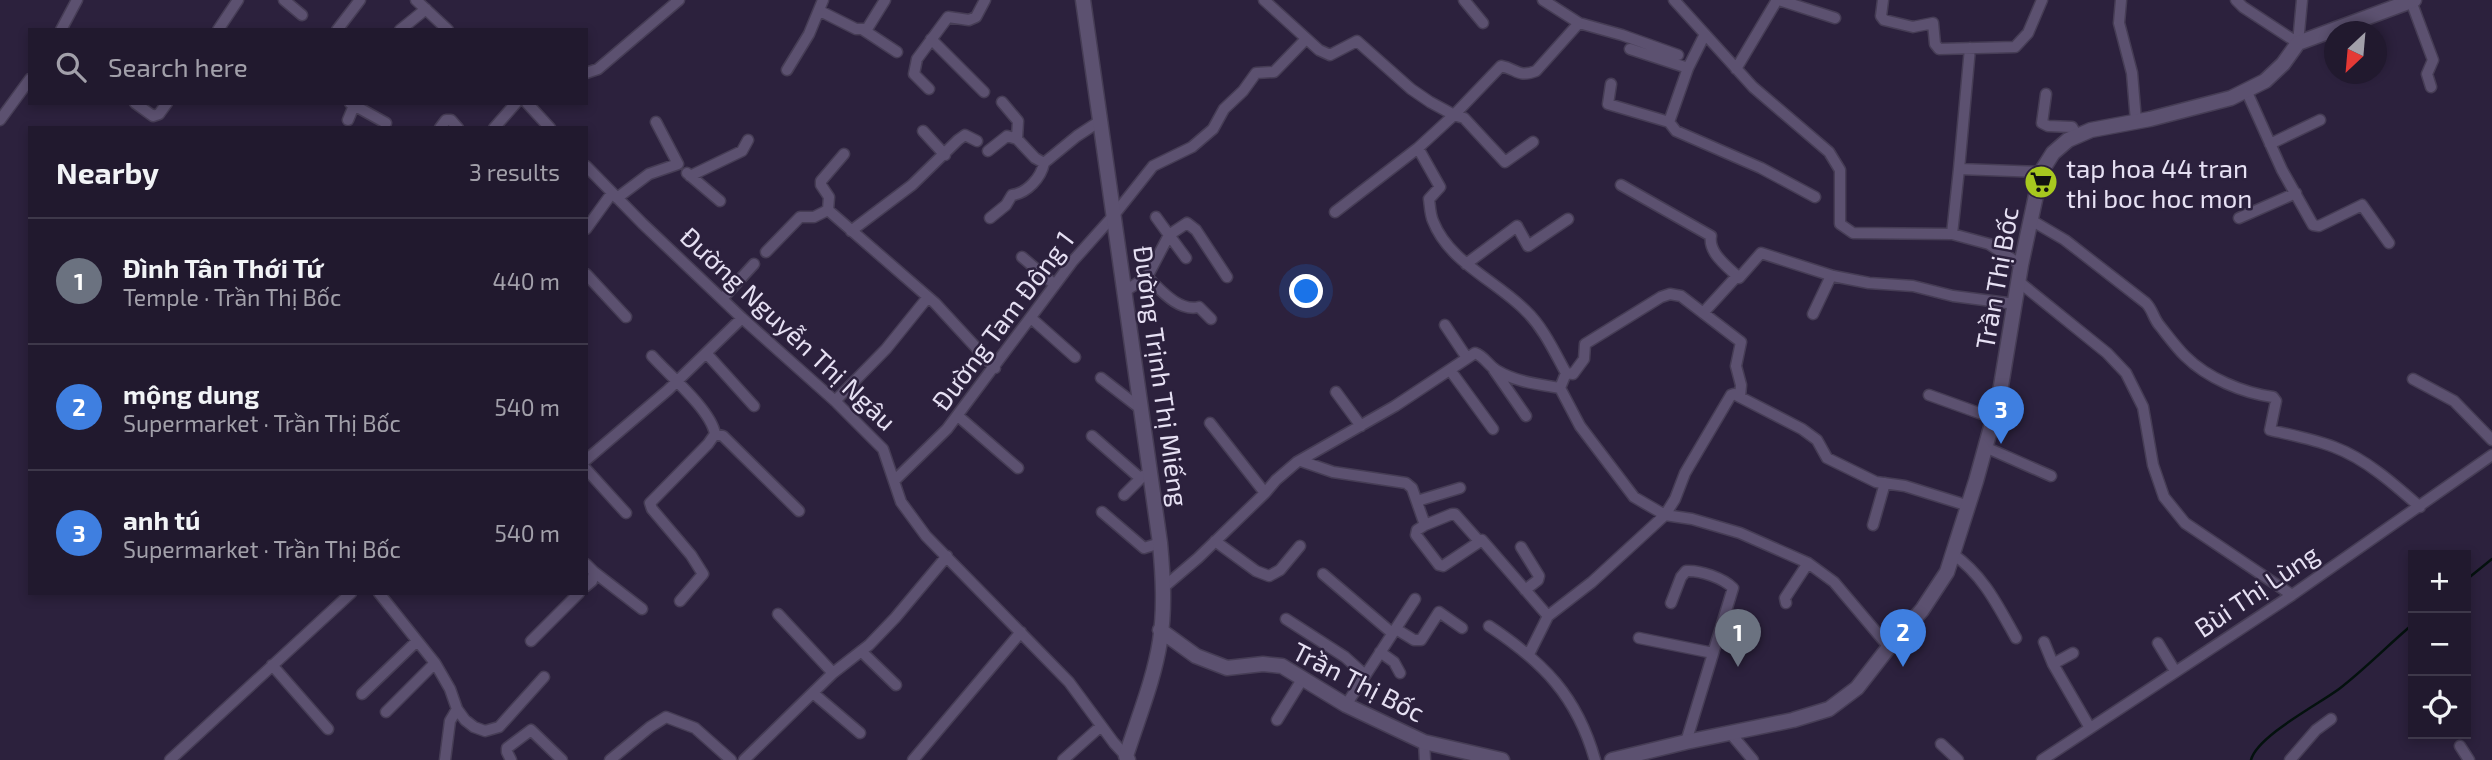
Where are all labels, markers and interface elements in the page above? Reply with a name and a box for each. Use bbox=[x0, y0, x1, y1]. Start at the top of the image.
north arrow bbox=[2324, 21, 2387, 84]
search box bbox=[28, 28, 588, 105]
icon: search bbox=[52, 48, 90, 86]
text: Search here bbox=[108, 51, 248, 82]
place label: tap hoa 44 tran thi boc hoc mon bbox=[2066, 152, 2252, 213]
text: Nearby bbox=[56, 154, 159, 190]
text: 3 results bbox=[469, 158, 560, 186]
supermarket icon: tap hoa 44 tran thi boc hoc mon bbox=[2022, 163, 2060, 201]
street label: Trần Thị Bốc bbox=[1968, 205, 2024, 351]
street label: Đường Nguyễn Thị Ngâu bbox=[675, 220, 903, 436]
street label: Đường Tam Đông 1 bbox=[925, 224, 1079, 416]
street label: Đường Trịnh Thị Miếng bbox=[1128, 244, 1196, 508]
text: Đình Tân Thới Tứ bbox=[123, 252, 323, 283]
text: 1 bbox=[74, 267, 84, 295]
text: 440 m bbox=[493, 267, 560, 295]
your location bbox=[1289, 274, 1323, 308]
text: Temple · Trần Thị Bốc bbox=[123, 283, 341, 311]
text: mộng dung bbox=[123, 378, 259, 409]
pin: 3 bbox=[1978, 386, 2024, 444]
text: 2 bbox=[72, 393, 86, 421]
text: 540 m bbox=[494, 393, 560, 421]
text: Supermarket · Trần Thị Bốc bbox=[123, 409, 401, 437]
text: anh tú bbox=[123, 504, 200, 535]
text: 3 bbox=[72, 519, 86, 547]
text: 540 m bbox=[494, 519, 560, 547]
text: Supermarket · Trần Thị Bốc bbox=[123, 535, 401, 563]
street label: Bùi Thị Lùng bbox=[2188, 537, 2324, 643]
map controls bbox=[2408, 550, 2471, 739]
button: + bbox=[2408, 550, 2471, 613]
pin: 1 bbox=[1715, 609, 1761, 667]
pin: 2 bbox=[1880, 609, 1926, 667]
button: − bbox=[2408, 613, 2471, 676]
street label: Trần Thị Bốc bbox=[1288, 635, 1430, 727]
button: locate bbox=[2408, 676, 2471, 739]

